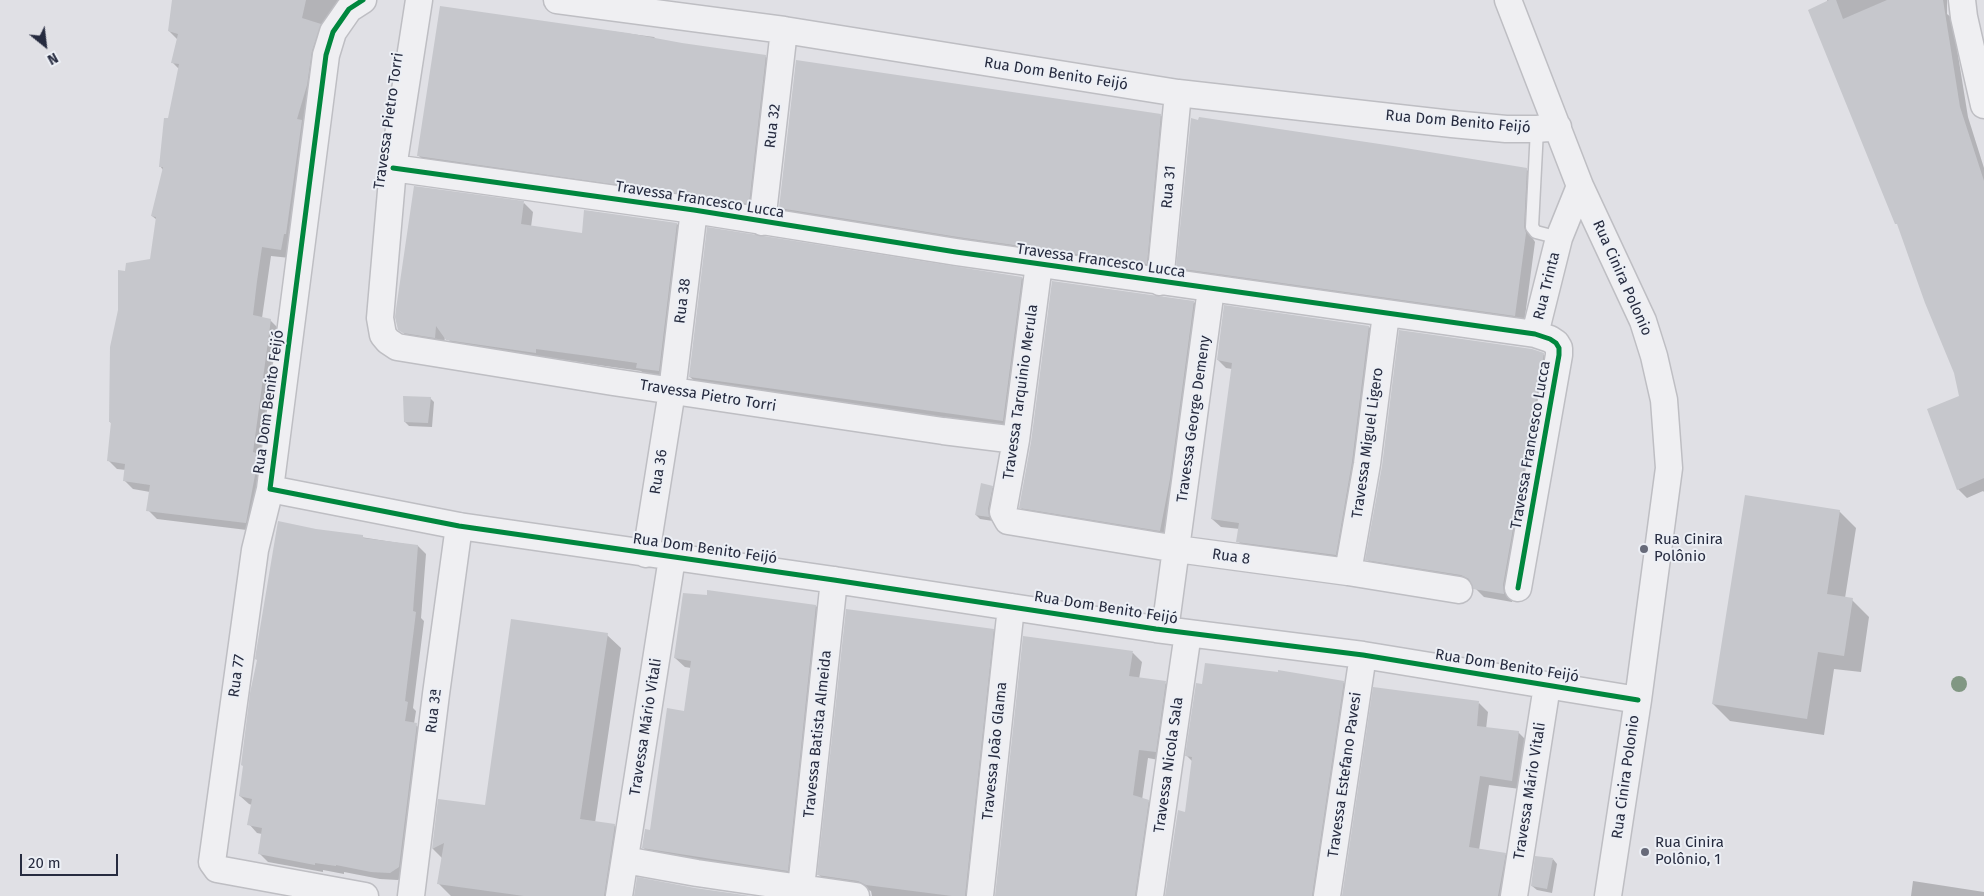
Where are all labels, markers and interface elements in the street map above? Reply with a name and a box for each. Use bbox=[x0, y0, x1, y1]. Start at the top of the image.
north arrow bbox=[20, 20, 70, 70]
text: N bbox=[44, 49, 61, 68]
street label: Travessa Pietro Torri bbox=[370, 51, 408, 191]
street label: Rua Dom Benito Feijó bbox=[983, 54, 1129, 94]
street label: Rua 32 bbox=[761, 103, 785, 149]
street label: Rua Dom Benito Feijó bbox=[1385, 107, 1531, 137]
street label: Rua 31 bbox=[1158, 165, 1180, 209]
street label: Travessa Francesco Lucca bbox=[614, 178, 786, 222]
street label: Rua Cinira Polonio bbox=[1588, 217, 1656, 339]
street label: Travessa Francesco Lucca bbox=[1015, 240, 1187, 282]
street label: Rua Trinta bbox=[1530, 250, 1564, 322]
street label: Rua 38 bbox=[671, 277, 695, 325]
street label: Travessa Tarquinio Merula bbox=[1000, 303, 1042, 481]
street label: Rua Dom Benito Feijó bbox=[250, 329, 288, 475]
street label: Travessa George Demeny bbox=[1173, 334, 1215, 504]
street label: Travessa Francesco Lucca bbox=[1507, 359, 1555, 531]
street label: Travessa Miguel Ligero bbox=[1348, 366, 1388, 520]
street label: Travessa Pietro Torri bbox=[638, 376, 778, 416]
street label: Rua 36 bbox=[647, 448, 671, 496]
street label: Rua Dom Benito Feijó bbox=[632, 530, 778, 568]
place label: Rua Cinira Polônio bbox=[1654, 531, 1723, 566]
marker: Rua Cinira Polônio bbox=[1638, 543, 1650, 555]
street label: Rua 8 bbox=[1211, 545, 1251, 569]
street label: Rua Dom Benito Feijó bbox=[1033, 588, 1179, 628]
street label: Rua Dom Benito Feijó bbox=[1434, 646, 1580, 686]
street label: Travessa Batista Almeida bbox=[800, 649, 836, 819]
street label: Rua 77 bbox=[225, 653, 249, 699]
street label: Travessa Mário Vitali bbox=[626, 657, 666, 797]
street label: Travessa João Glama bbox=[979, 681, 1011, 821]
street label: Rua 3ª bbox=[422, 688, 446, 734]
street label: Travessa Estefano Pavesi bbox=[1324, 691, 1366, 859]
street label: Travessa Nicola Sala bbox=[1151, 696, 1187, 834]
street label: Rua Cinira Polonio bbox=[1608, 714, 1644, 840]
street label: Travessa Mário Vitali bbox=[1510, 721, 1550, 861]
place label: Rua Cinira Polônio, 1 bbox=[1655, 834, 1724, 869]
scale bar bbox=[22, 844, 120, 876]
marker: Rua Cinira Polônio, 1 bbox=[1639, 846, 1651, 858]
text: 20 m bbox=[28, 854, 61, 872]

